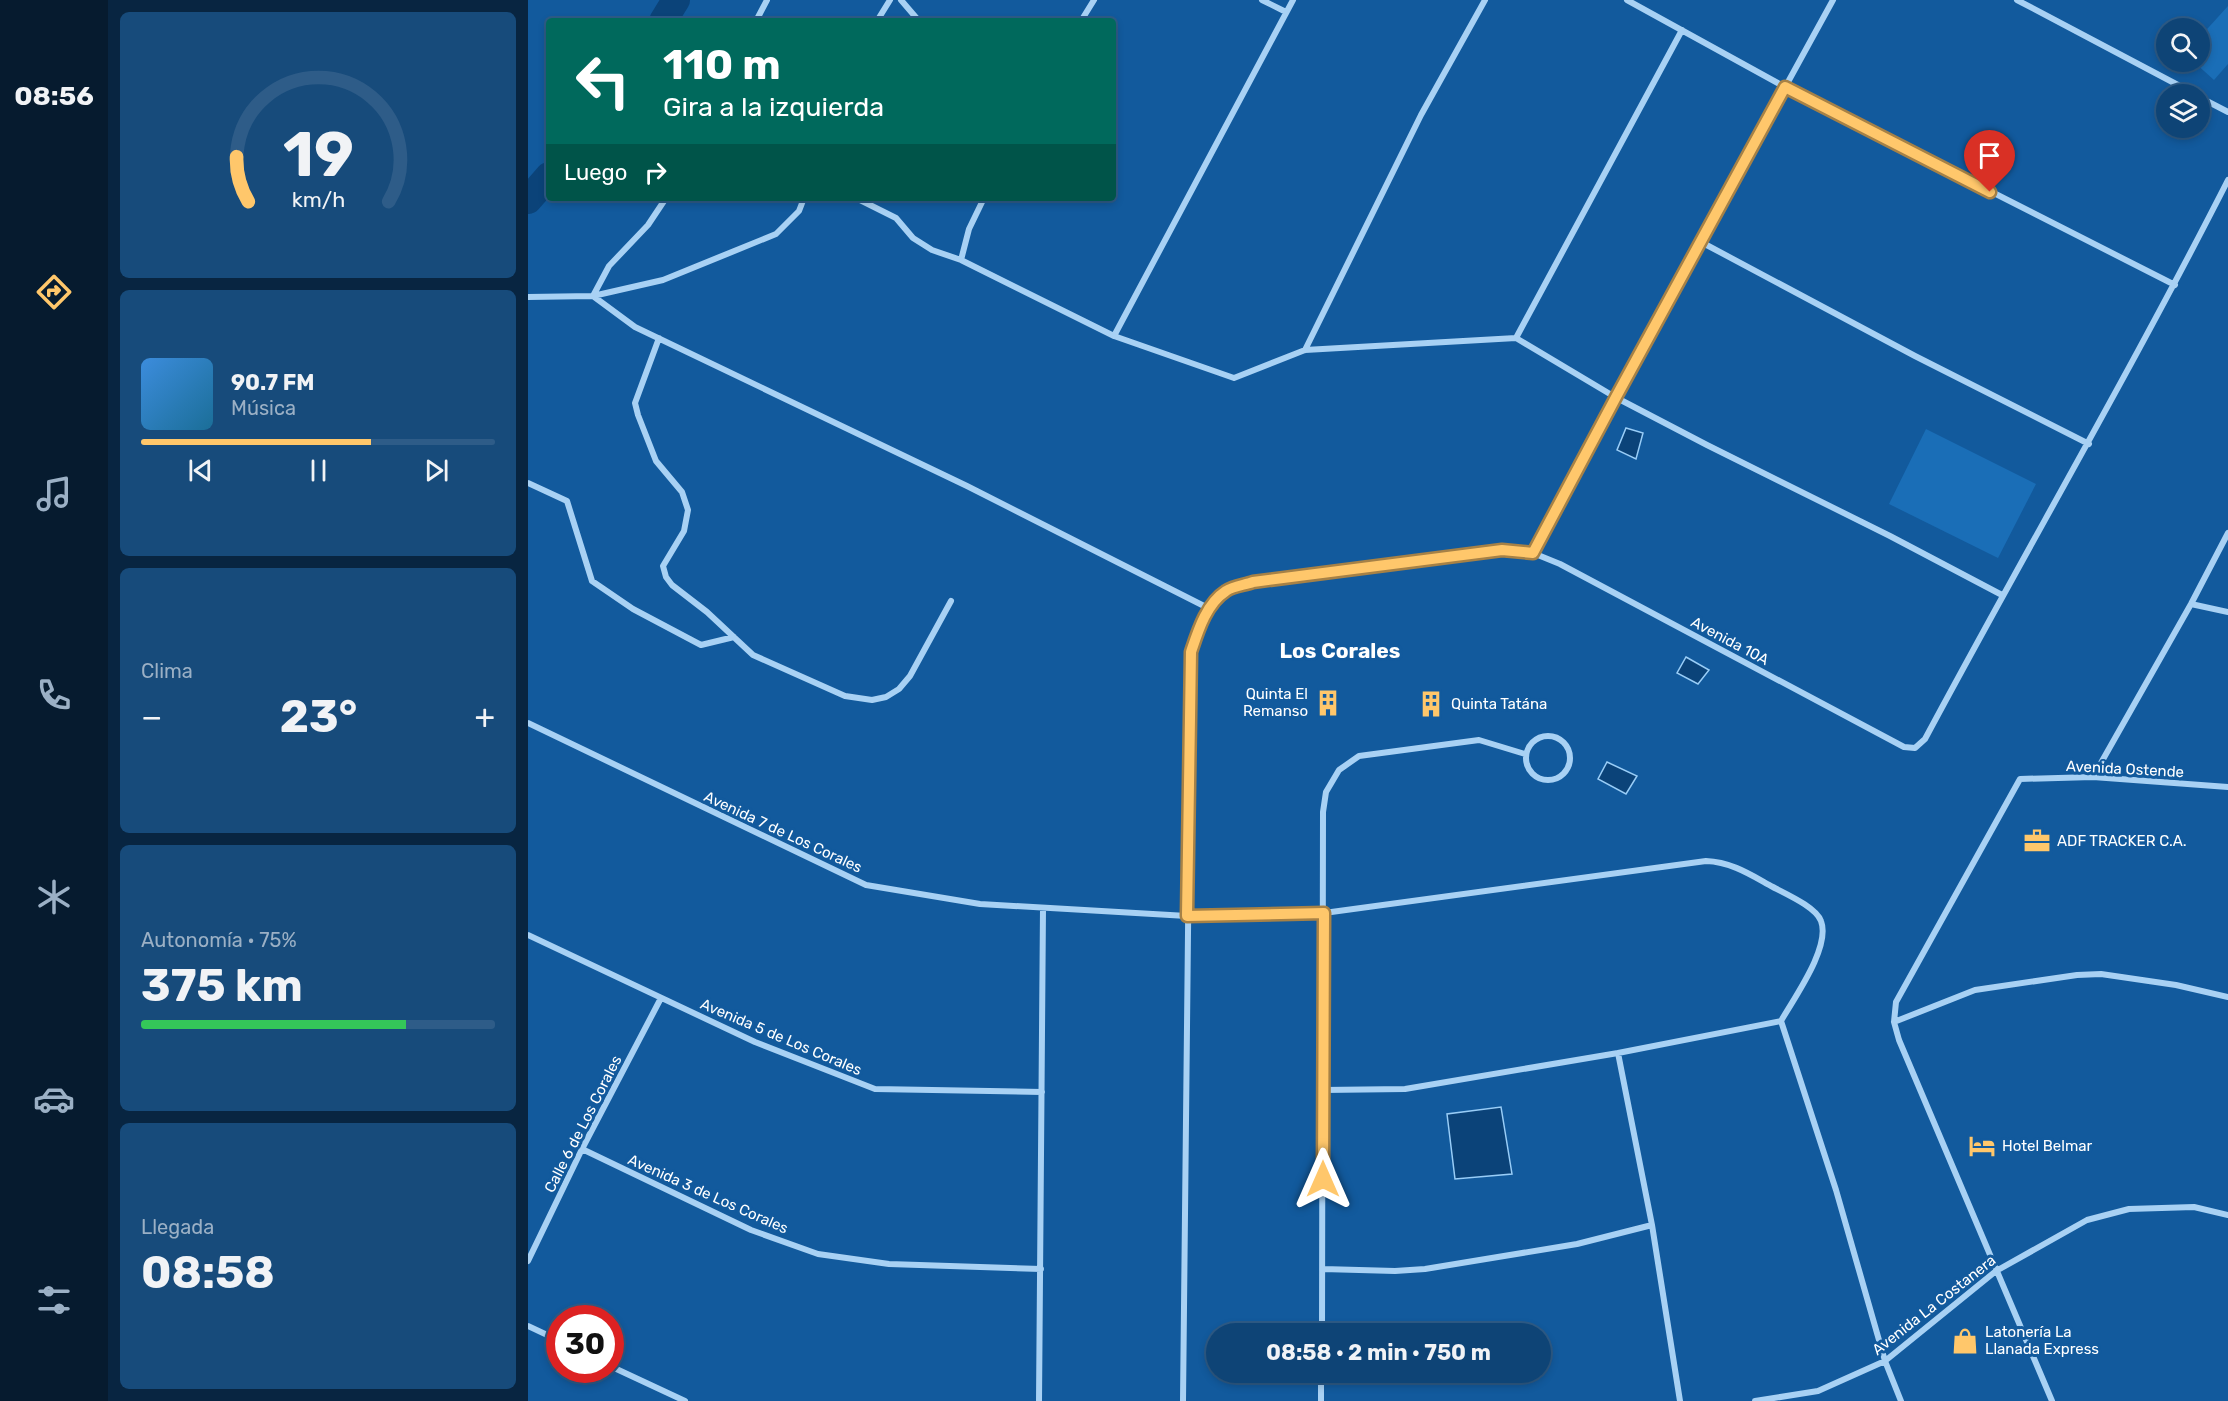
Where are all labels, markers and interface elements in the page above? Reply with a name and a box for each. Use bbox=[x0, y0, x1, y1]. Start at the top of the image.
map controls bbox=[2156, 18, 2210, 138]
button: search bbox=[2156, 18, 2210, 72]
text: 110 m bbox=[663, 40, 781, 90]
icon: left bbox=[564, 42, 642, 120]
text: 08:56 bbox=[14, 80, 94, 112]
button: layers bbox=[2156, 84, 2210, 138]
text: Gira a la izquierda bbox=[663, 91, 884, 123]
text: 19 bbox=[282, 118, 354, 192]
pin bbox=[1964, 130, 2015, 192]
icon: arrive bbox=[1973, 139, 2006, 172]
icon: right bbox=[639, 156, 672, 189]
text: Luego bbox=[564, 159, 627, 186]
text: km/h bbox=[291, 187, 345, 212]
icon: directions bbox=[33, 271, 75, 313]
text: 90.7 FM bbox=[231, 369, 315, 396]
text: Música bbox=[231, 396, 296, 420]
icon: previous bbox=[184, 454, 217, 487]
icon: pause bbox=[302, 454, 335, 487]
icon: next bbox=[420, 454, 453, 487]
icon: music bbox=[33, 473, 75, 515]
street label: Avenida 10A bbox=[1688, 613, 1772, 669]
district label: Los Corales bbox=[1280, 638, 1400, 663]
text: Clima bbox=[141, 659, 193, 683]
icon: phone bbox=[33, 674, 75, 716]
place label: Quinta El Remanso bbox=[1243, 685, 1308, 720]
building icon: Quinta El Remanso bbox=[1313, 688, 1343, 718]
building icon: Quinta Tatána bbox=[1416, 689, 1446, 719]
text: 23° bbox=[280, 690, 357, 743]
place label: Quinta Tatána bbox=[1451, 695, 1547, 713]
text: − bbox=[141, 697, 162, 736]
text: + bbox=[474, 697, 495, 736]
street label: Avenida Ostende bbox=[2066, 757, 2184, 781]
street label: Avenida 7 de Los Corales bbox=[701, 787, 865, 877]
office icon: ADF TRACKER C.A. bbox=[2022, 826, 2052, 856]
place label: ADF TRACKER C.A. bbox=[2057, 832, 2187, 850]
icon: climate bbox=[33, 876, 75, 918]
text: Autonomía · 75% bbox=[141, 928, 297, 952]
text: 375 km bbox=[141, 959, 303, 1012]
street label: Avenida 5 de Los Corales bbox=[698, 995, 865, 1079]
street label: Calle 6 de Los Corales bbox=[541, 1052, 626, 1196]
icon: car bbox=[33, 1078, 75, 1120]
hotel icon: Hotel Belmar bbox=[1967, 1131, 1997, 1161]
place label: Hotel Belmar bbox=[2002, 1137, 2093, 1155]
position arrow bbox=[1291, 1147, 1355, 1211]
street label: Avenida 3 de Los Corales bbox=[625, 1150, 791, 1238]
text: Llegada bbox=[141, 1215, 214, 1239]
text: 08:58 bbox=[141, 1246, 275, 1299]
street label: Avenida La Costanera bbox=[1869, 1251, 1999, 1359]
icon: filters bbox=[33, 1279, 75, 1321]
speed limit sign: 30 bbox=[546, 1305, 624, 1383]
place label: Latonería La Llanada Express bbox=[1985, 1323, 2099, 1358]
shop icon: Latonería La Llanada Express bbox=[1950, 1326, 1980, 1356]
text: 08:58 · 2 min · 750 m bbox=[1266, 1339, 1491, 1366]

